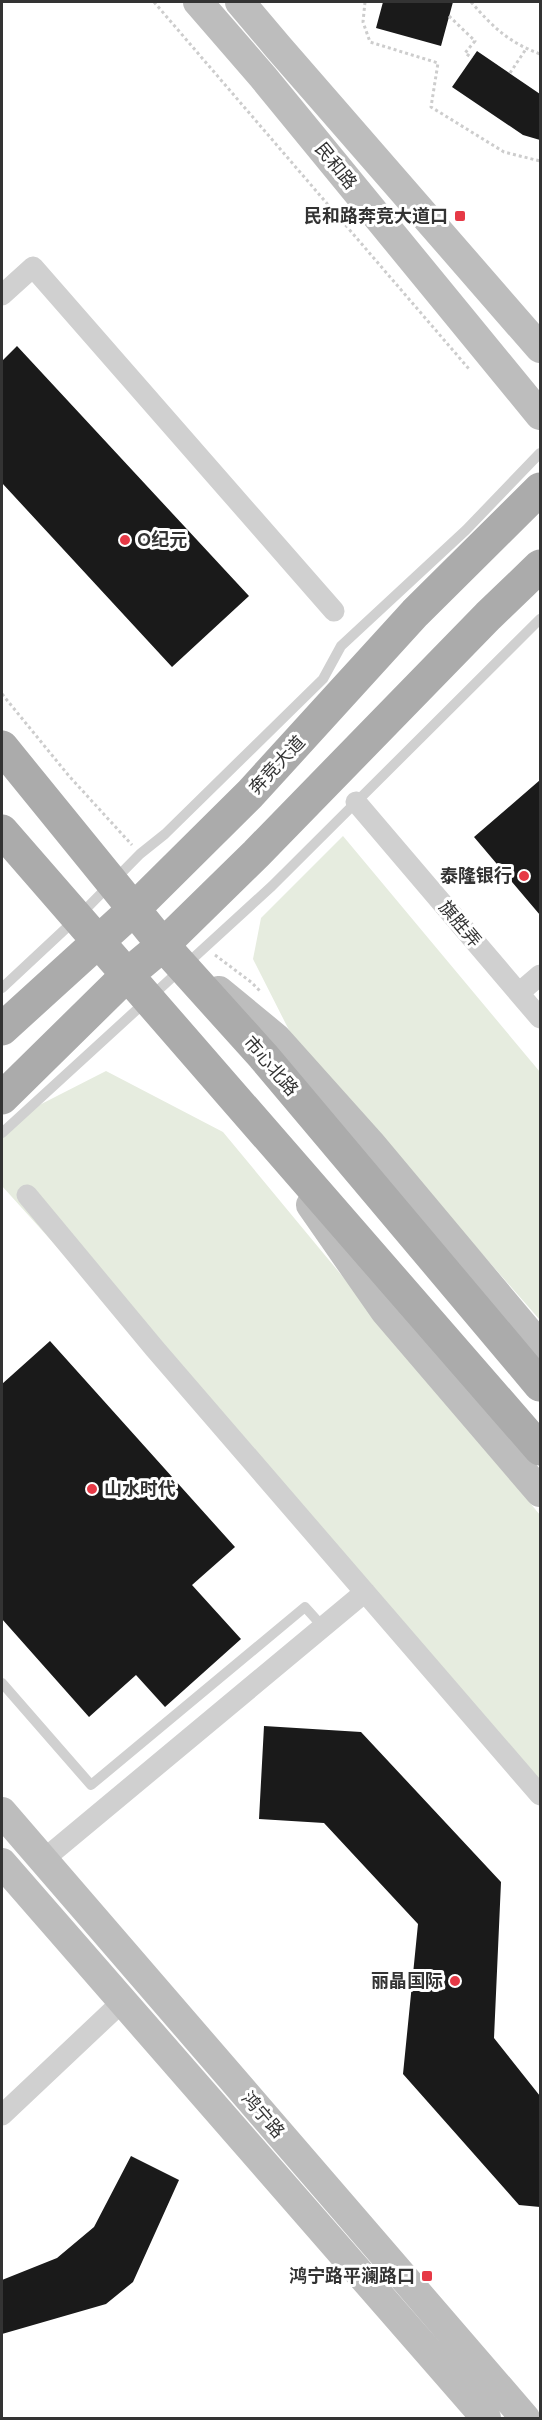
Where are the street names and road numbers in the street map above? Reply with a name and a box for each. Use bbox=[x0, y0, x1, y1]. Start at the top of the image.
street label: 民和路 bbox=[312, 138, 362, 193]
street label: 奔竞大道 bbox=[244, 731, 308, 797]
street label: 旗胜弄 bbox=[436, 896, 486, 950]
street label: 市心北路 bbox=[241, 1032, 303, 1099]
street label: 鸿宁路 bbox=[238, 2087, 289, 2141]

